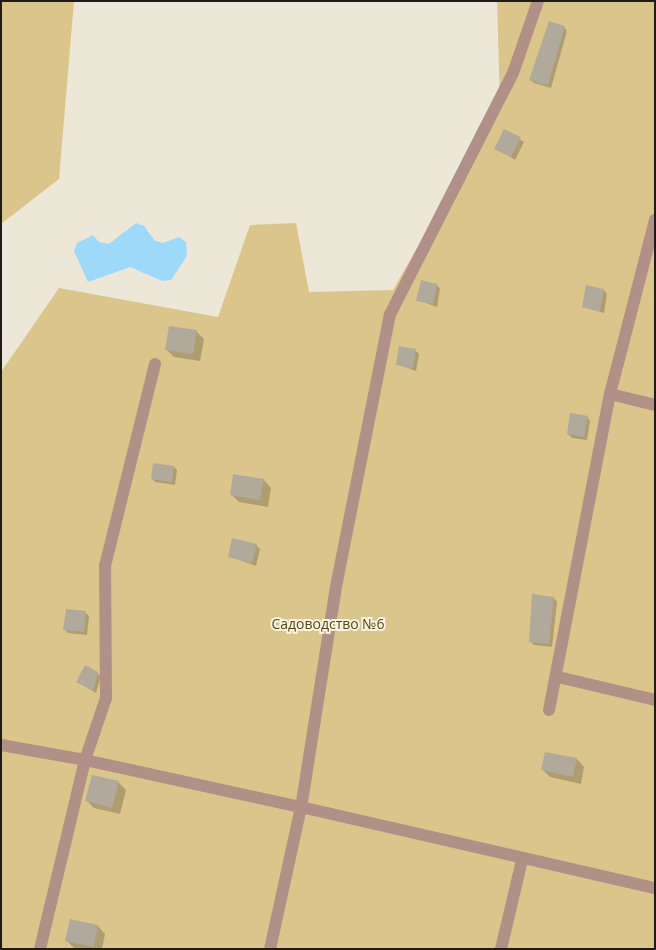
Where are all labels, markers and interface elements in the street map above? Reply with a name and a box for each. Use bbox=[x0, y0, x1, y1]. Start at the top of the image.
park label: Садоводство №6 bbox=[271, 616, 385, 632]

